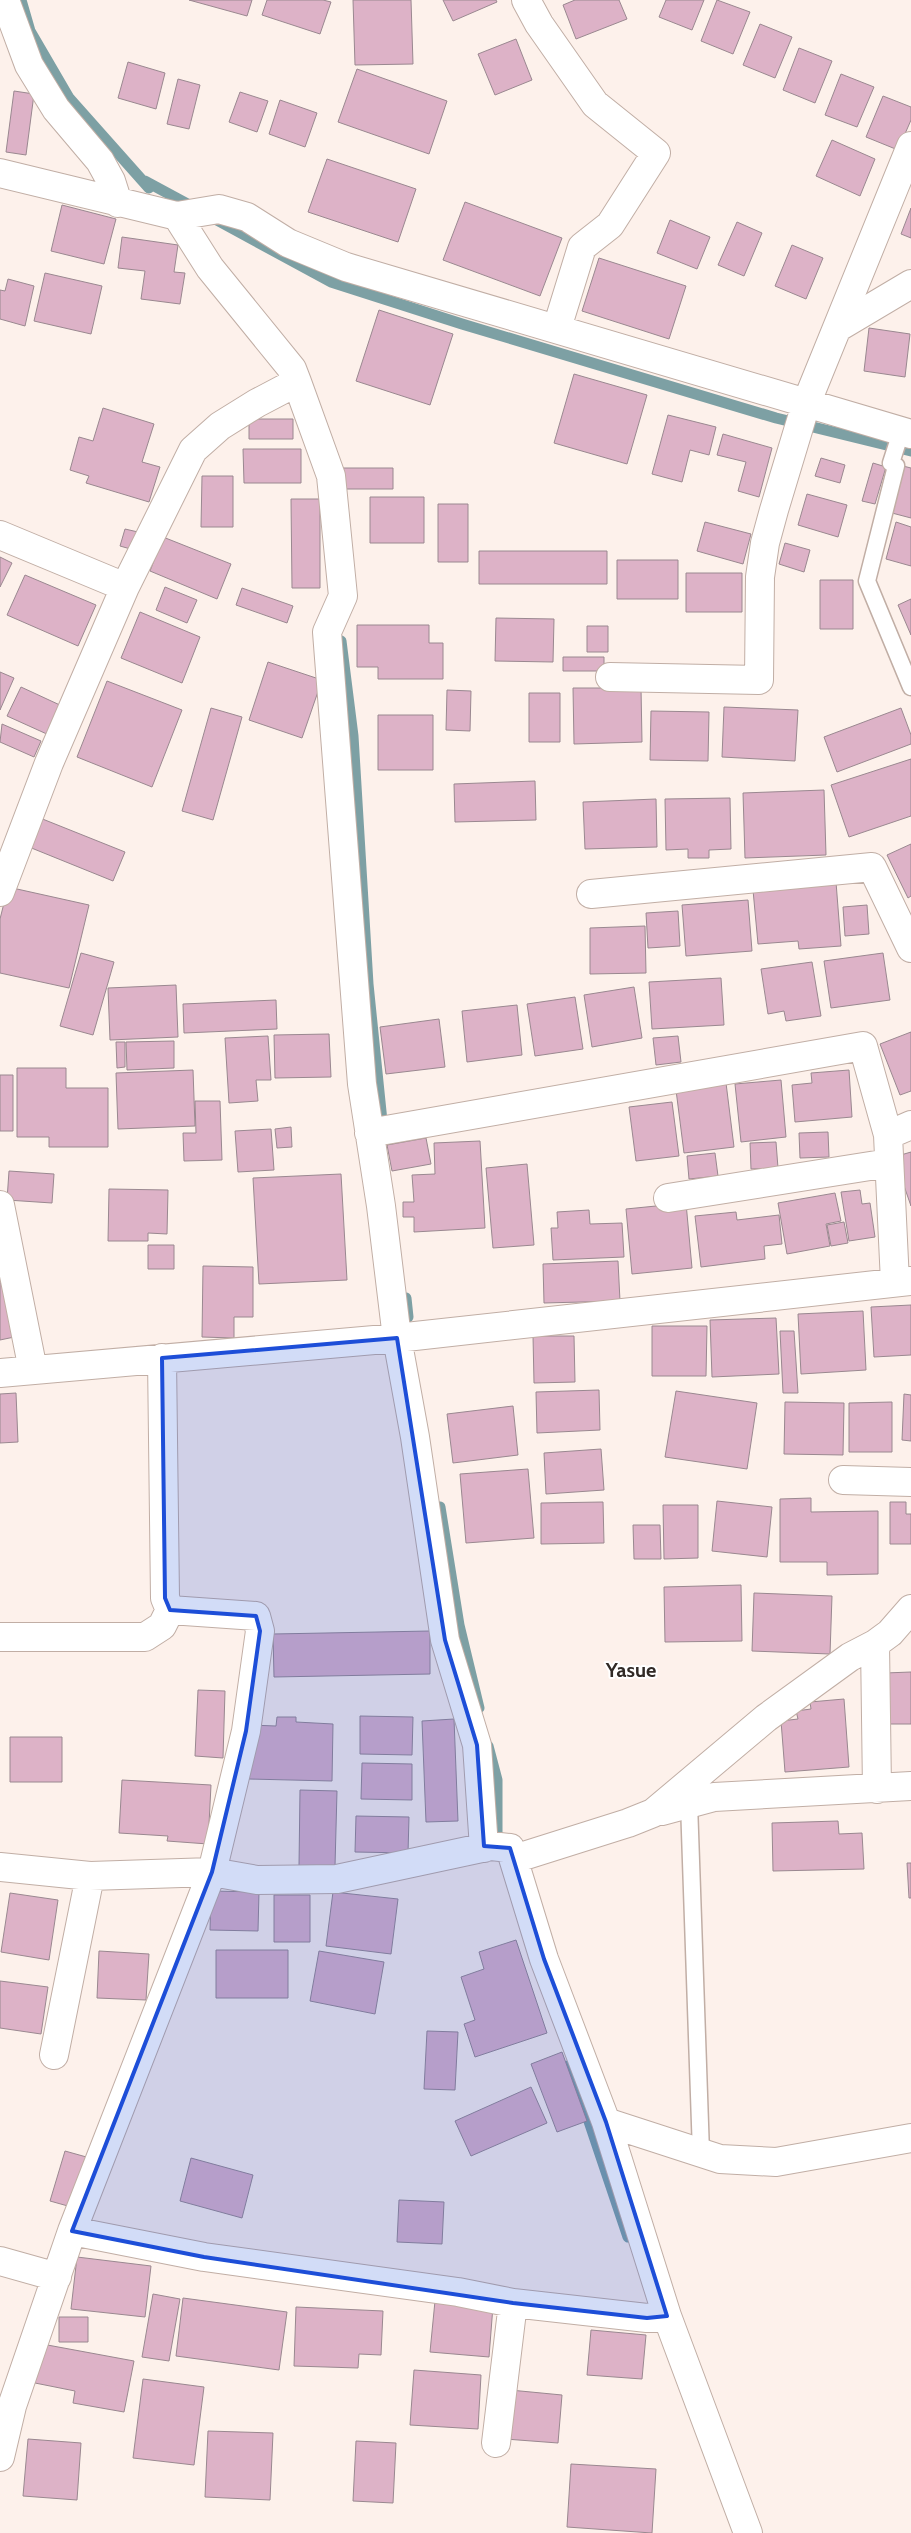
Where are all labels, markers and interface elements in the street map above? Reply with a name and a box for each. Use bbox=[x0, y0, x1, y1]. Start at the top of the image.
district label: Yasue bbox=[605, 1658, 656, 1682]

